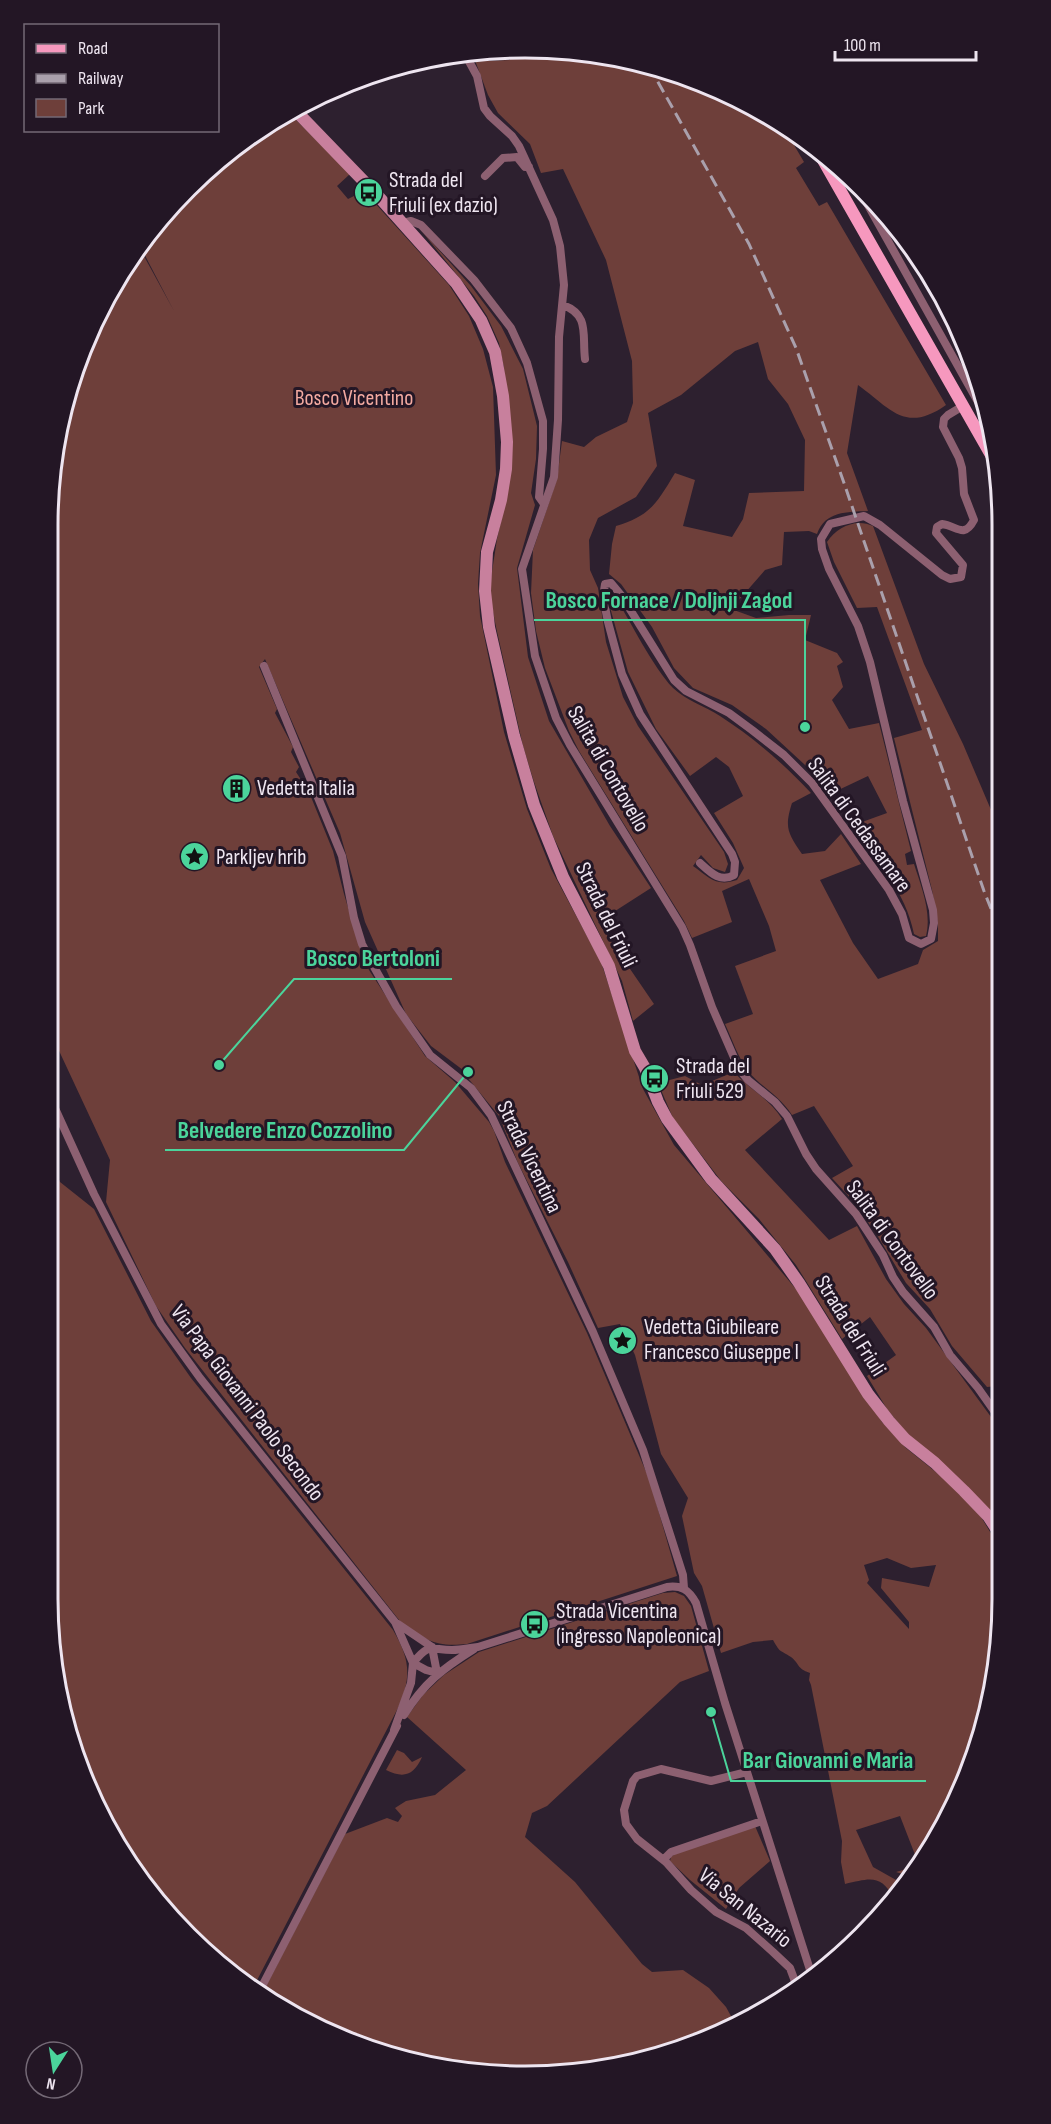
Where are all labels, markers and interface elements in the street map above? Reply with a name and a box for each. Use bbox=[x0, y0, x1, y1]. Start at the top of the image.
legend bbox=[24, 24, 219, 132]
scale bar bbox=[835, 24, 976, 62]
text: 100 m bbox=[844, 35, 881, 56]
text: Road bbox=[78, 38, 108, 59]
text: Railway bbox=[78, 68, 123, 89]
text: Park bbox=[78, 98, 104, 119]
place label: Strada del Friuli (ex dazio) bbox=[389, 167, 498, 219]
bus stop icon: Strada del Friuli (ex dazio) bbox=[352, 177, 384, 209]
park label: Bosco Vicentino bbox=[295, 385, 413, 412]
callout: Bosco Fornace / Doljnji Zagod bbox=[534, 578, 805, 620]
text: Bosco Fornace / Doljnji Zagod bbox=[545, 586, 793, 615]
street label: Salita di Contovello bbox=[561, 701, 655, 837]
street label: Salita di Cedassamare bbox=[801, 752, 917, 898]
building icon: Vedetta Italia bbox=[220, 772, 252, 804]
place label: Vedetta Italia bbox=[257, 775, 355, 802]
place icon: Parkljev hrib bbox=[179, 841, 211, 873]
place label: Parkljev hrib bbox=[216, 844, 306, 871]
street label: Strada del Friuli bbox=[569, 858, 643, 972]
callout: Bosco Bertoloni bbox=[294, 937, 452, 979]
text: Bosco Bertoloni bbox=[306, 944, 440, 973]
place label: Strada del Friuli 529 bbox=[676, 1053, 750, 1105]
bus stop icon: Strada del Friuli 529 bbox=[639, 1063, 671, 1095]
street label: Strada Vicentina bbox=[490, 1096, 568, 1218]
callout: Belvedere Enzo Cozzolino bbox=[165, 1108, 404, 1150]
text: Belvedere Enzo Cozzolino bbox=[178, 1116, 392, 1145]
street label: Salita di Contovello bbox=[840, 1175, 944, 1305]
street label: Strada del Friuli bbox=[808, 1271, 892, 1381]
street label: Via Papa Giovanni Paolo Secondo bbox=[164, 1300, 330, 1506]
place label: Vedetta Giubileare Francesco Giuseppe I bbox=[644, 1314, 799, 1366]
place icon: Vedetta Giubileare Francesco Giuseppe I bbox=[607, 1324, 639, 1356]
place label: Strada Vicentina (ingresso Napoleonica) bbox=[556, 1598, 721, 1650]
bus stop icon: Strada Vicentina (ingresso Napoleonica) bbox=[519, 1608, 551, 1640]
callout: Bar Giovanni e Maria bbox=[731, 1739, 926, 1781]
text: Bar Giovanni e Maria bbox=[743, 1746, 913, 1775]
street label: Via San Nazario bbox=[693, 1862, 797, 1954]
north arrow bbox=[24, 2040, 84, 2100]
text: N bbox=[45, 2073, 57, 2093]

